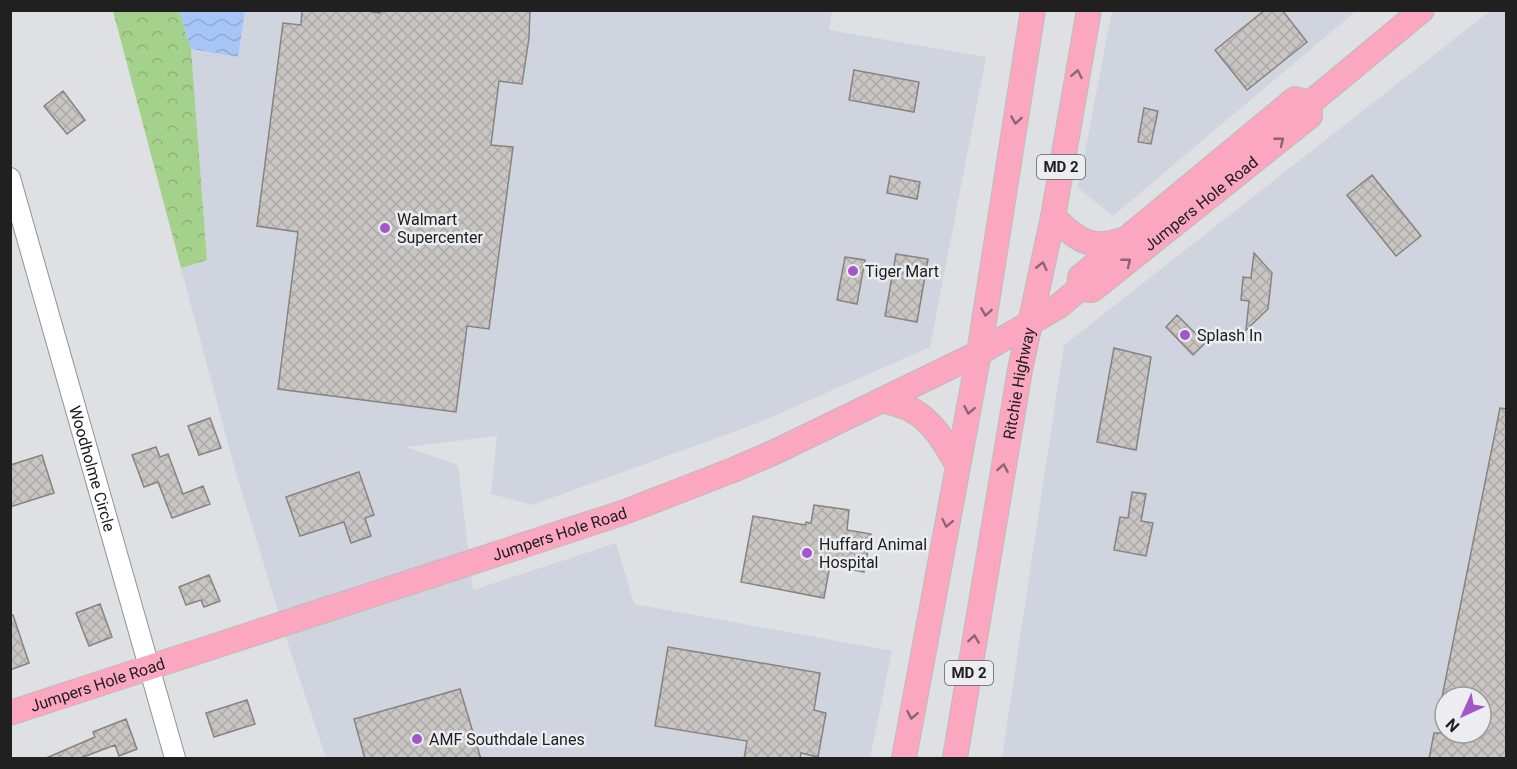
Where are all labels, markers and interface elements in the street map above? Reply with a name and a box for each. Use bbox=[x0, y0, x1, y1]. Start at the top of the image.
one-way arrow bbox=[1070, 70, 1083, 80]
one-way arrow bbox=[1010, 115, 1022, 124]
one-way arrow bbox=[1273, 137, 1284, 148]
street label: Jumpers Hole Road bbox=[1140, 152, 1262, 255]
road number: MD 2 bbox=[1037, 155, 1085, 179]
place label: Walmart Supercenter bbox=[397, 210, 483, 247]
marker: Walmart Supercenter bbox=[378, 221, 392, 235]
one-way arrow bbox=[1120, 259, 1131, 270]
one-way arrow bbox=[1034, 261, 1047, 271]
place label: Tiger Mart bbox=[865, 262, 939, 281]
marker: Tiger Mart bbox=[846, 264, 860, 278]
one-way arrow bbox=[980, 308, 992, 317]
street label: Ritchie Highway bbox=[1000, 325, 1039, 441]
place label: Splash In bbox=[1197, 326, 1262, 345]
marker: Splash In bbox=[1178, 328, 1192, 342]
street label: Woodholme Circle bbox=[65, 404, 119, 534]
one-way arrow bbox=[963, 404, 976, 414]
one-way arrow bbox=[996, 463, 1009, 473]
street label: Jumpers Hole Road bbox=[490, 503, 629, 565]
one-way arrow bbox=[942, 519, 954, 528]
place label: Huffard Animal Hospital bbox=[819, 535, 927, 572]
marker: Huffard Animal Hospital bbox=[800, 546, 814, 560]
one-way arrow bbox=[968, 634, 980, 643]
street label: Jumpers Hole Road bbox=[28, 654, 167, 716]
road number: MD 2 bbox=[945, 661, 993, 685]
north arrow bbox=[1433, 685, 1493, 745]
one-way arrow bbox=[906, 710, 919, 720]
text: N bbox=[1442, 715, 1463, 736]
place label: AMF Southdale Lanes bbox=[429, 730, 585, 749]
marker: AMF Southdale Lanes bbox=[410, 732, 424, 746]

